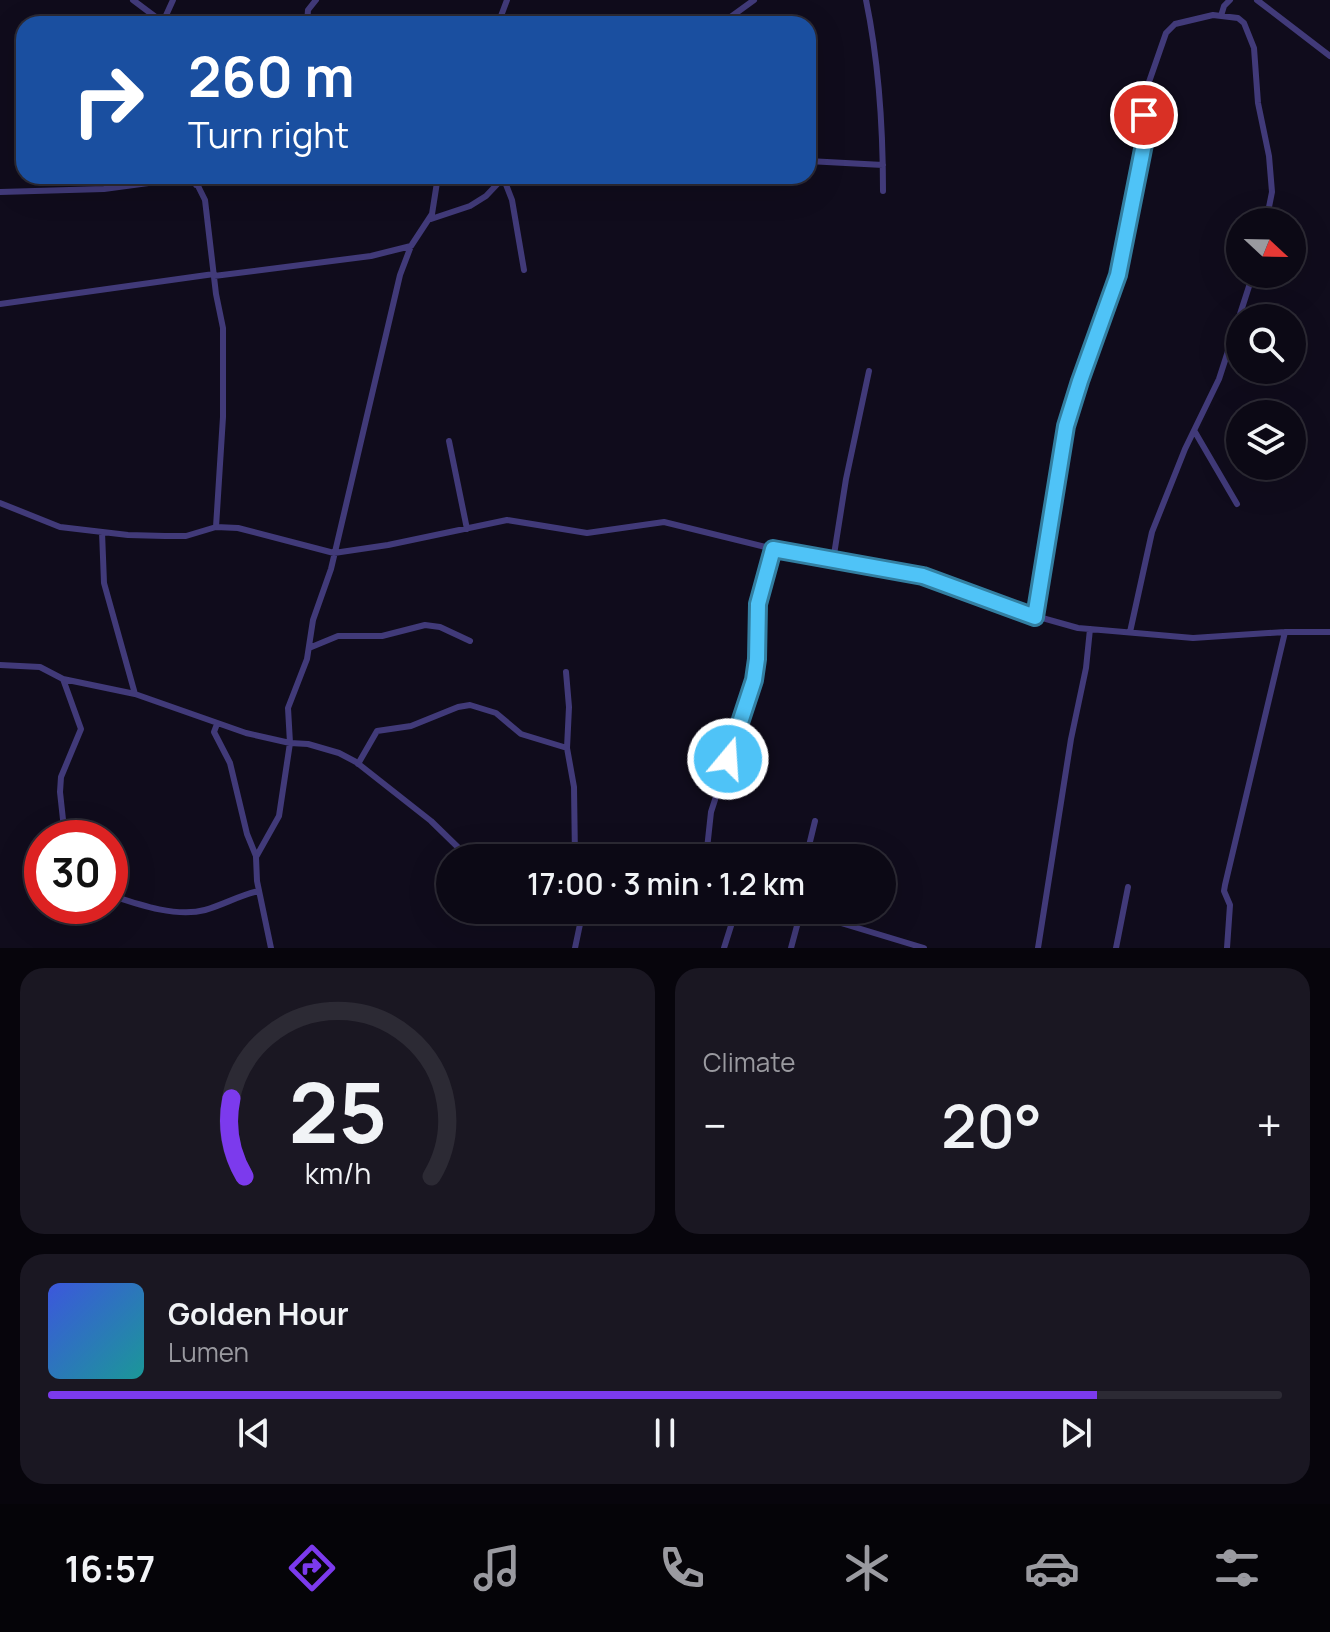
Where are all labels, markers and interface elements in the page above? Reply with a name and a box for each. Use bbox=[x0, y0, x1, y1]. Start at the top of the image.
text: 260 m bbox=[188, 37, 355, 114]
icon: right bbox=[56, 48, 160, 152]
pin bbox=[1110, 81, 1178, 149]
icon: arrive bbox=[1122, 93, 1166, 137]
text: Turn right bbox=[188, 110, 349, 159]
north arrow bbox=[1226, 208, 1306, 288]
map controls bbox=[1226, 208, 1306, 480]
button: search bbox=[1226, 304, 1306, 384]
button: layers bbox=[1226, 400, 1306, 480]
position arrow bbox=[686, 717, 770, 801]
speed limit sign: 30 bbox=[24, 820, 128, 924]
text: 17:00 · 3 min · 1.2 km bbox=[527, 863, 805, 904]
text: Climate bbox=[703, 1044, 795, 1080]
text: 25 bbox=[288, 1054, 387, 1168]
text: 20° bbox=[941, 1084, 1042, 1166]
text: − bbox=[703, 1095, 727, 1155]
text: + bbox=[1257, 1095, 1282, 1155]
text: km/h bbox=[304, 1154, 371, 1193]
text: Golden Hour bbox=[168, 1293, 349, 1334]
text: Lumen bbox=[168, 1334, 249, 1370]
icon: previous bbox=[232, 1411, 276, 1455]
icon: pause bbox=[643, 1411, 687, 1455]
icon: next bbox=[1054, 1411, 1098, 1455]
icon: directions bbox=[284, 1540, 340, 1596]
icon: music bbox=[469, 1540, 525, 1596]
icon: phone bbox=[654, 1540, 710, 1596]
icon: climate bbox=[839, 1540, 895, 1596]
icon: car bbox=[1024, 1540, 1080, 1596]
icon: filters bbox=[1209, 1540, 1265, 1596]
text: 16:57 bbox=[65, 1544, 155, 1593]

